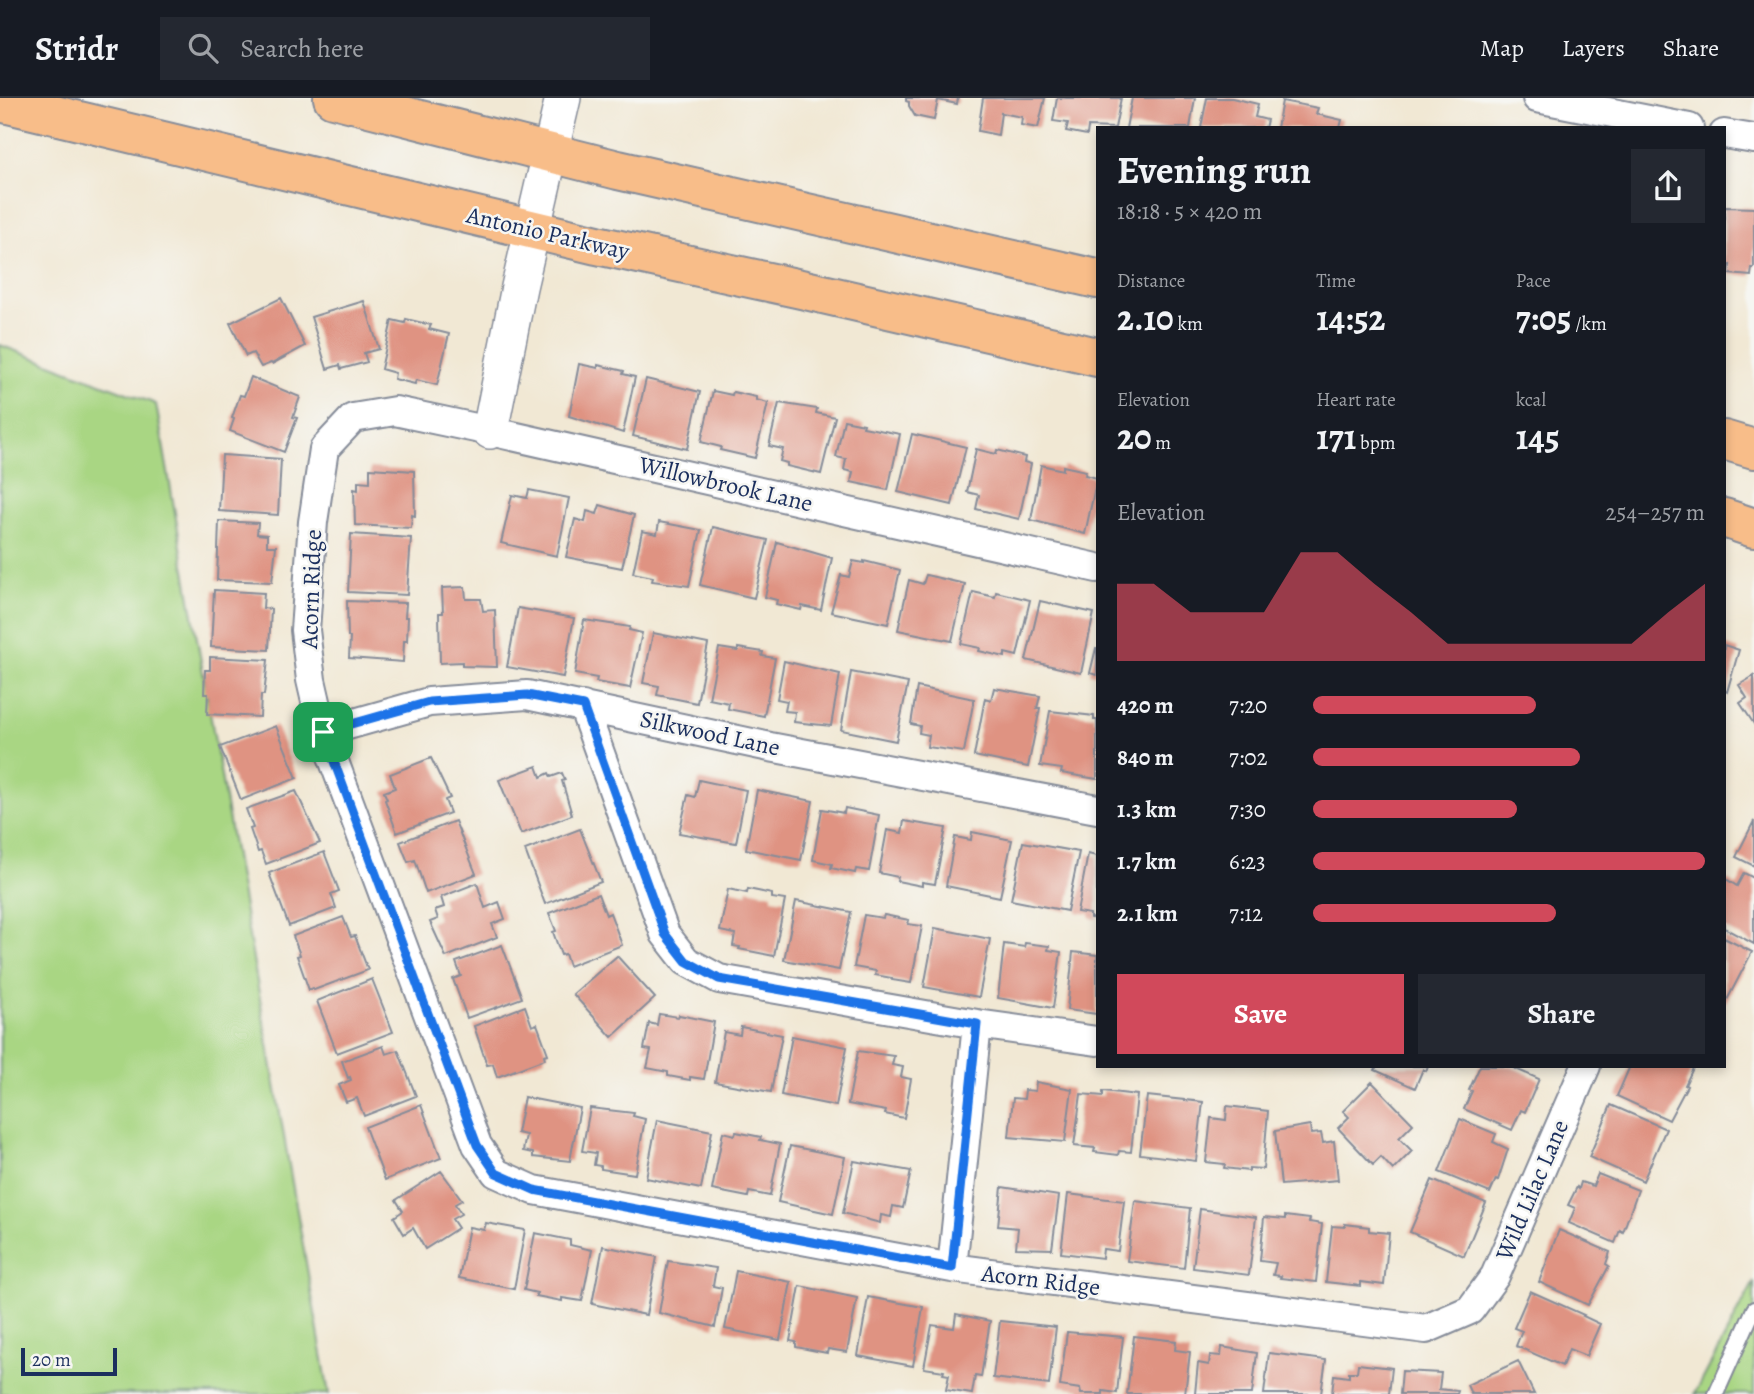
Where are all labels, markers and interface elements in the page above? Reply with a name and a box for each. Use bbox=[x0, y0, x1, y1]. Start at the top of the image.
search box bbox=[160, 17, 650, 80]
text: Stridr bbox=[35, 26, 118, 71]
icon: search bbox=[184, 29, 222, 67]
text: Search here bbox=[240, 31, 364, 66]
text: Map bbox=[1480, 32, 1524, 64]
text: Layers bbox=[1562, 32, 1625, 64]
text: Share bbox=[1663, 32, 1719, 64]
text: Evening run bbox=[1117, 144, 1311, 196]
button: share bbox=[1631, 149, 1705, 223]
text: 18:18 · 5 × 420 m bbox=[1117, 196, 1262, 227]
street label: Antonio Parkway bbox=[462, 198, 633, 267]
text: Distance bbox=[1117, 268, 1185, 294]
text: Time bbox=[1316, 268, 1356, 294]
text: Pace bbox=[1516, 268, 1551, 294]
text: 2.10 bbox=[1117, 294, 1174, 342]
text: 14:52 bbox=[1316, 294, 1386, 342]
text: 7:05 bbox=[1516, 294, 1571, 342]
text: km bbox=[1174, 311, 1203, 337]
text: /km bbox=[1571, 311, 1607, 337]
text: Elevation bbox=[1117, 387, 1190, 413]
text: Heart rate bbox=[1316, 387, 1396, 413]
text: kcal bbox=[1516, 387, 1546, 413]
text: 20 bbox=[1117, 413, 1152, 461]
text: 171 bbox=[1316, 413, 1356, 461]
text: 145 bbox=[1516, 413, 1560, 461]
text: m bbox=[1152, 430, 1171, 456]
text: bpm bbox=[1356, 430, 1396, 456]
street label: Willowbrook Lane bbox=[635, 448, 816, 520]
text: Elevation bbox=[1117, 497, 1205, 528]
text: 254–257 m bbox=[1606, 497, 1705, 528]
street label: Acorn Ridge bbox=[293, 529, 329, 650]
text: 420 m bbox=[1117, 690, 1174, 721]
text: 7:20 bbox=[1229, 690, 1267, 721]
pin bbox=[293, 702, 353, 762]
street label: Silkwood Lane bbox=[637, 703, 783, 763]
icon: arrive bbox=[304, 713, 342, 751]
text: 840 m bbox=[1117, 742, 1174, 773]
text: 7:02 bbox=[1229, 742, 1267, 773]
text: 1.3 km bbox=[1117, 794, 1177, 825]
text: 7:30 bbox=[1229, 794, 1266, 825]
text: 1.7 km bbox=[1117, 846, 1177, 877]
text: 6:23 bbox=[1229, 846, 1266, 877]
text: 2.1 km bbox=[1117, 898, 1178, 929]
text: 7:12 bbox=[1229, 898, 1263, 929]
button: Save bbox=[1117, 974, 1404, 1054]
button: Share bbox=[1418, 974, 1705, 1054]
street label: Wild Lilac Lane bbox=[1488, 1115, 1576, 1266]
street label: Acorn Ridge bbox=[979, 1257, 1102, 1303]
scale bar bbox=[21, 1345, 117, 1377]
text: 20 m bbox=[32, 1347, 71, 1373]

